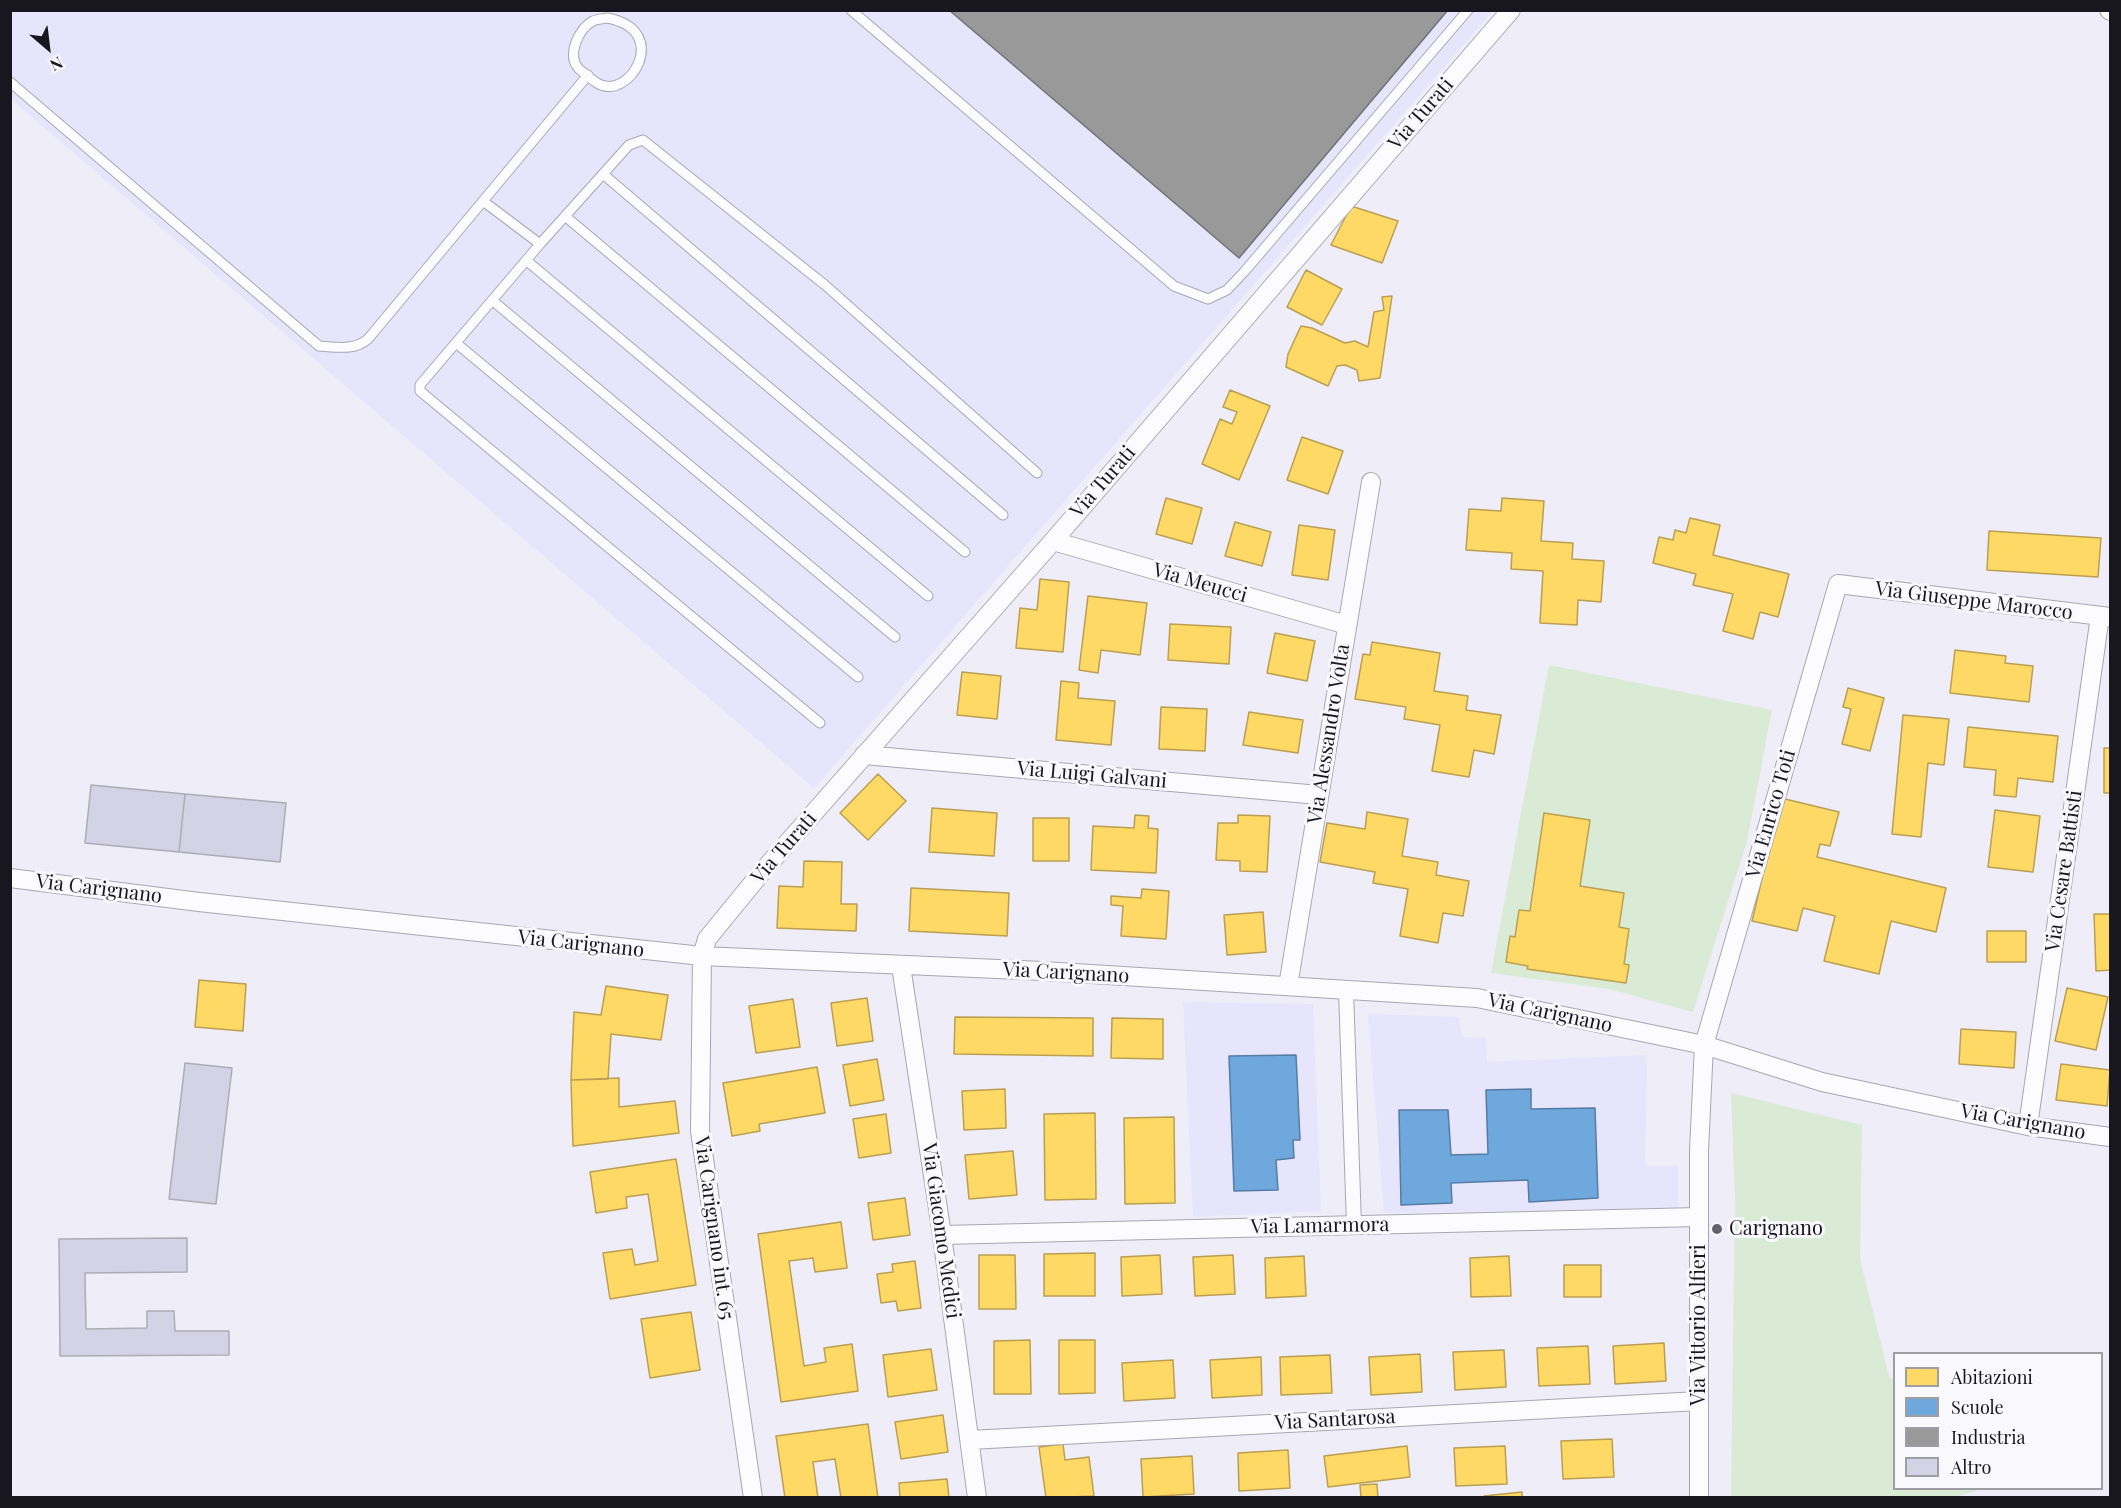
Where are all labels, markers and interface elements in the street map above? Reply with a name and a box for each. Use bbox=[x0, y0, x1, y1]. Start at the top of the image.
north arrow bbox=[18, 18, 78, 78]
text: N bbox=[47, 52, 67, 76]
street label: Via Turati bbox=[1383, 73, 1459, 155]
street label: Via Turati bbox=[1065, 441, 1141, 523]
street label: Via Meucci bbox=[1150, 558, 1250, 608]
street label: Via Giuseppe Marocco bbox=[1874, 577, 2074, 625]
street label: Via Alessandro Volta bbox=[1303, 642, 1355, 826]
street label: Via Enrico Toti bbox=[1741, 747, 1801, 881]
street label: Via Luigi Galvani bbox=[1016, 756, 1168, 794]
street label: Via Cesare Battisti bbox=[2041, 789, 2087, 953]
street label: Via Turati bbox=[746, 807, 822, 889]
street label: Via Carignano bbox=[35, 869, 163, 909]
street label: Via Carignano bbox=[517, 925, 645, 963]
street label: Via Carignano bbox=[1002, 958, 1130, 988]
street label: Via Carignano bbox=[1486, 988, 1614, 1038]
street label: Via Carignano bbox=[1959, 1099, 2087, 1145]
street label: Via Carignano int. 65 bbox=[689, 1135, 739, 1321]
street label: Via Giacomo Medici bbox=[917, 1142, 965, 1320]
street label: Via Lamarmora bbox=[1250, 1213, 1390, 1239]
place label: Carignano bbox=[1729, 1217, 1823, 1241]
marker: Carignano bbox=[1710, 1222, 1724, 1236]
street label: Via Vittorio Alfieri bbox=[1687, 1244, 1711, 1406]
legend bbox=[1893, 1352, 2103, 1490]
text: Abitazioni bbox=[1951, 1365, 2033, 1389]
text: Scuole bbox=[1951, 1395, 2004, 1419]
street label: Via Santarosa bbox=[1274, 1405, 1396, 1435]
text: Industria bbox=[1951, 1425, 2025, 1449]
text: Altro bbox=[1951, 1455, 1991, 1479]

